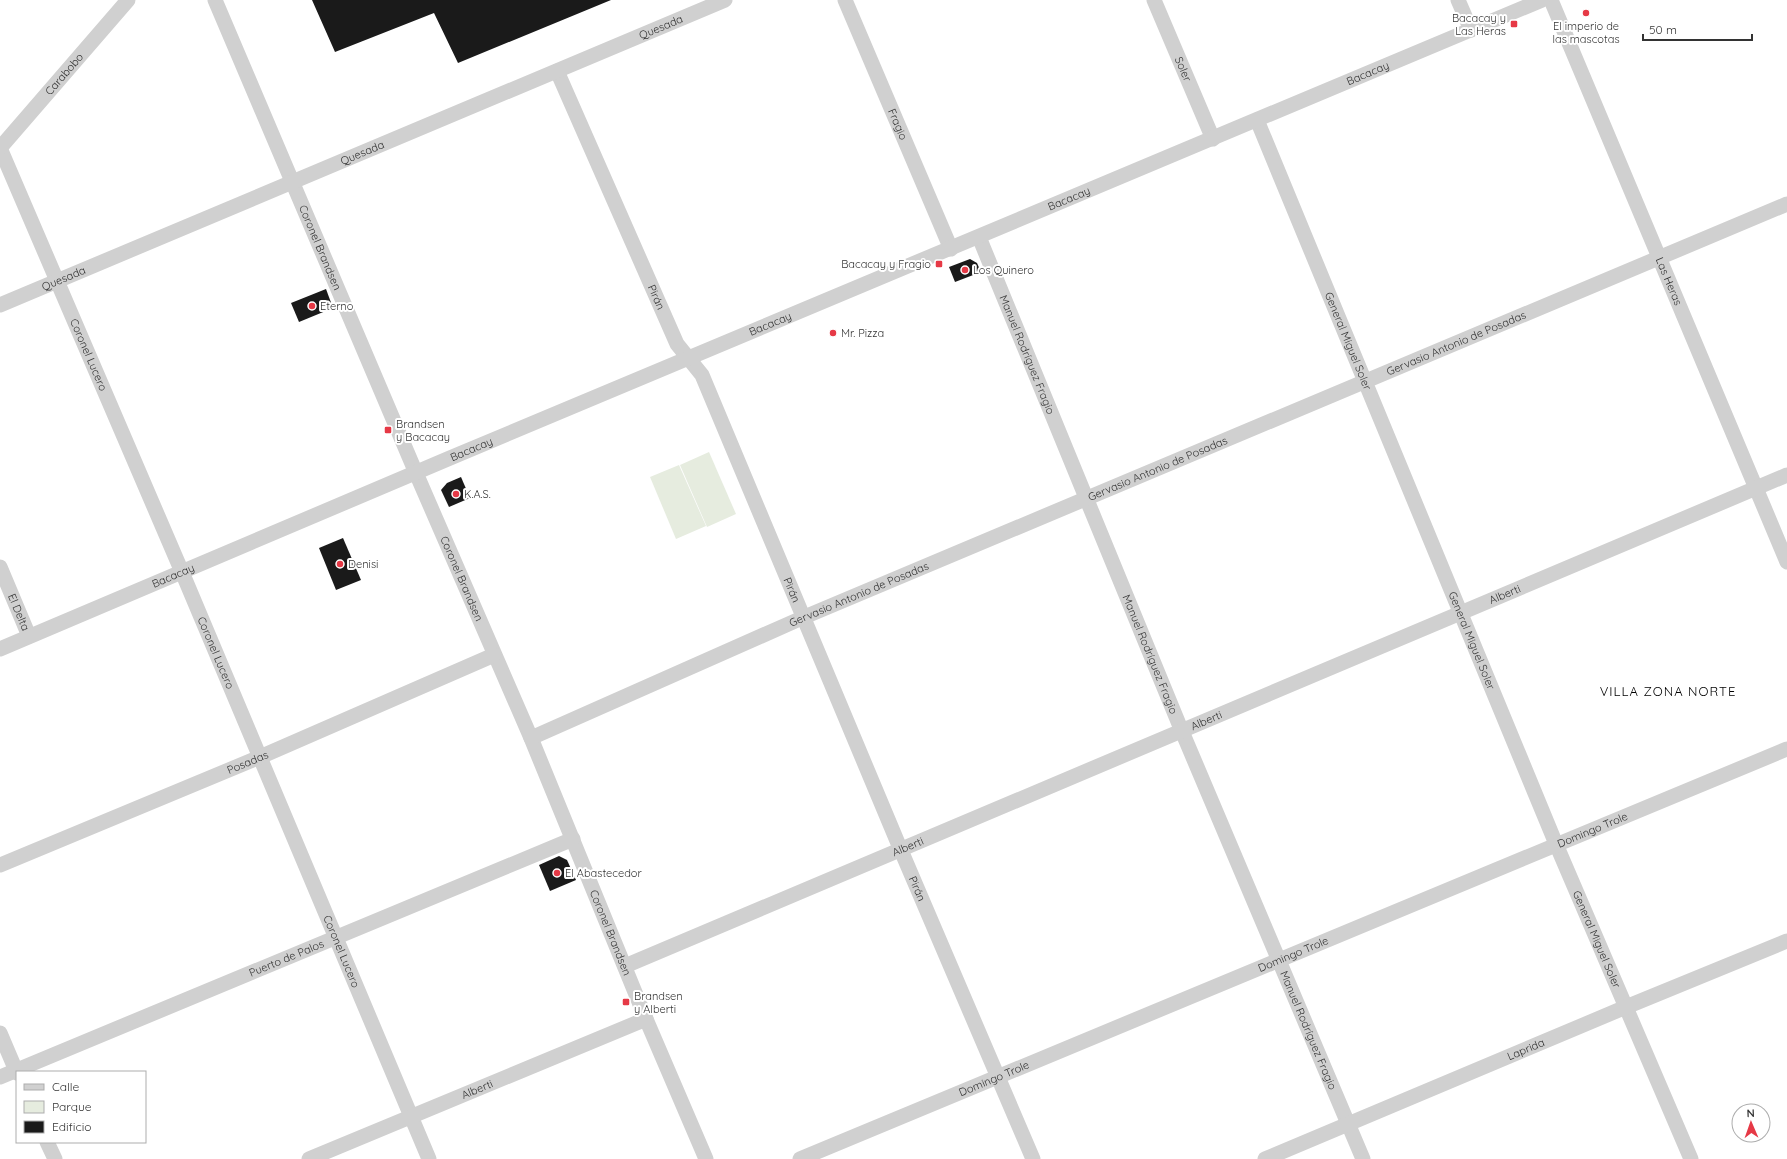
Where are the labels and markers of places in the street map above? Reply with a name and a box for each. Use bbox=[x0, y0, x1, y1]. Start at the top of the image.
marker: El imperio de las mascotas bbox=[1581, 8, 1591, 18]
place label: Bacacay y Las Heras bbox=[1452, 11, 1506, 38]
marker: Bacacay y Las Heras bbox=[1509, 19, 1519, 29]
place label: El imperio de las mascotas bbox=[1552, 19, 1620, 46]
place label: Bacacay y Fragio bbox=[841, 257, 931, 271]
marker: Bacacay y Fragio bbox=[934, 259, 944, 269]
place label: Los Quinero bbox=[973, 263, 1034, 277]
marker: Los Quinero bbox=[960, 265, 970, 275]
place label: Eterno bbox=[320, 299, 354, 313]
marker: Eterno bbox=[307, 301, 317, 311]
place label: Mr. Pizza bbox=[841, 326, 884, 340]
marker: Mr. Pizza bbox=[828, 328, 838, 338]
place label: Brandsen y Bacacay bbox=[396, 417, 450, 444]
marker: Brandsen y Bacacay bbox=[383, 425, 393, 435]
place label: K.A.S. bbox=[464, 487, 491, 501]
marker: K.A.S. bbox=[451, 489, 461, 499]
place label: Denisi bbox=[348, 557, 378, 571]
marker: Denisi bbox=[335, 559, 345, 569]
place label: El Abastecedor bbox=[565, 866, 643, 880]
marker: El Abastecedor bbox=[552, 868, 562, 878]
place label: Brandsen y Alberti bbox=[634, 989, 683, 1016]
marker: Brandsen y Alberti bbox=[621, 997, 631, 1007]

